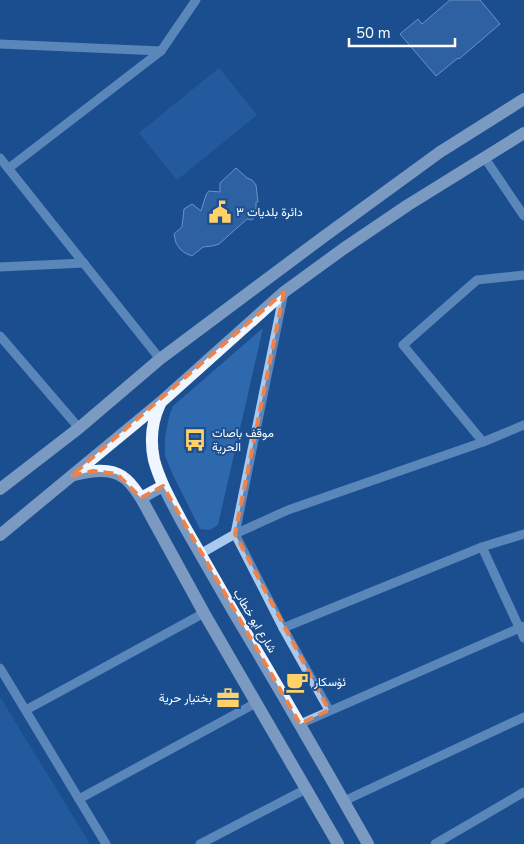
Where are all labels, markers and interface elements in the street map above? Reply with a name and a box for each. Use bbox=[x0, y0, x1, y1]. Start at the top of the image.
scale bar bbox=[349, 15, 455, 47]
text: 50 m bbox=[356, 23, 391, 43]
public building icon: دائرة بلديات ٣ bbox=[207, 199, 233, 225]
place label: دائرة بلديات ٣ bbox=[236, 204, 303, 220]
place label: موقف باصات الحریة bbox=[212, 425, 274, 455]
bus stop icon: موقف باصات الحریة bbox=[182, 427, 208, 453]
street label: شارع ابو خطاب bbox=[229, 586, 280, 656]
cafe icon: ئۆسکار bbox=[284, 669, 310, 695]
place label: ئۆسکار bbox=[313, 674, 346, 690]
office icon: بختيار حرية bbox=[215, 685, 241, 711]
place label: بختيار حرية bbox=[159, 690, 212, 706]

